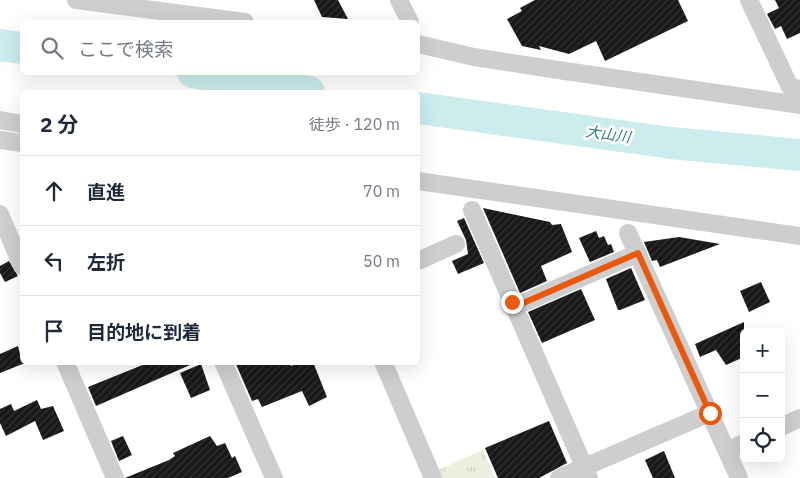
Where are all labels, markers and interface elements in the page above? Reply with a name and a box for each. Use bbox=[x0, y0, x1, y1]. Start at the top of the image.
search box bbox=[20, 20, 420, 75]
icon: search bbox=[38, 34, 66, 62]
text: ここで検索 bbox=[78, 37, 173, 61]
text: 2 分 bbox=[40, 110, 79, 138]
text: 徒歩 · 120 m bbox=[309, 114, 400, 134]
water label: 大山川 bbox=[584, 121, 634, 147]
icon: ahead bbox=[40, 177, 68, 205]
text: 直進 bbox=[87, 180, 125, 204]
text: 70 m bbox=[363, 181, 400, 201]
icon: left bbox=[40, 247, 68, 275]
text: 左折 bbox=[87, 250, 125, 274]
text: 50 m bbox=[363, 251, 400, 271]
route end bbox=[501, 291, 524, 314]
icon: arrive bbox=[40, 317, 68, 345]
text: 目的地に到着 bbox=[87, 320, 201, 344]
map controls bbox=[740, 328, 785, 463]
button: + bbox=[740, 328, 785, 373]
button: − bbox=[740, 373, 785, 418]
route start bbox=[699, 402, 722, 425]
button: locate bbox=[740, 418, 785, 463]

